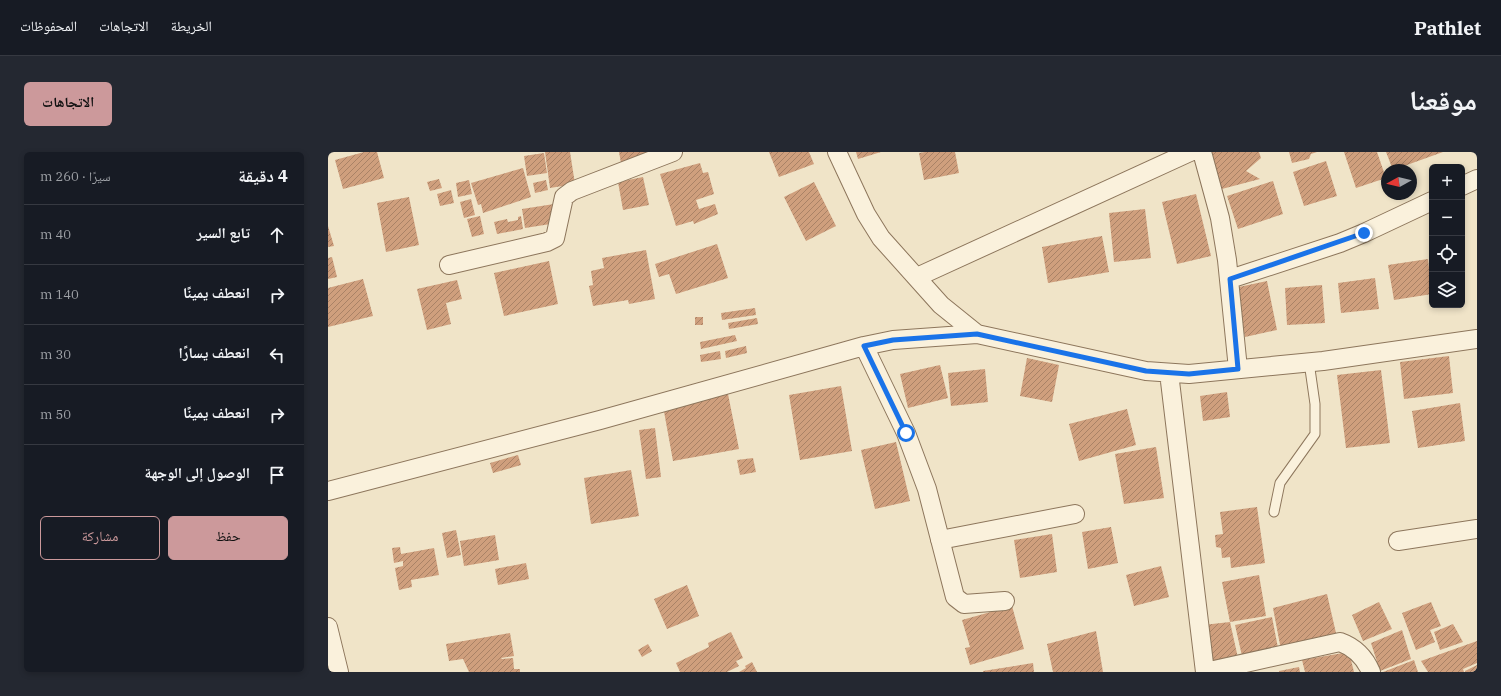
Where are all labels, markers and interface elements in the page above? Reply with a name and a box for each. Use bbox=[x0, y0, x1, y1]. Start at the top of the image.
text: Pathlet bbox=[1414, 16, 1481, 40]
text: المحفوظات bbox=[20, 17, 77, 35]
text: الاتجاهات bbox=[99, 17, 149, 35]
text: الخريطة bbox=[171, 17, 212, 35]
text: موقعنا bbox=[1409, 81, 1477, 118]
button: الاتجاهات bbox=[24, 82, 112, 126]
north arrow bbox=[1381, 164, 1417, 200]
map controls bbox=[1429, 164, 1465, 308]
button: + bbox=[1429, 164, 1465, 200]
text: 4 دقيقة bbox=[238, 165, 288, 187]
text: سيرًا · 260 m bbox=[40, 168, 111, 185]
button: − bbox=[1429, 200, 1465, 236]
text: تابع السير bbox=[196, 223, 250, 242]
icon: ahead bbox=[266, 224, 288, 246]
route end bbox=[1355, 224, 1373, 242]
text: 40 m bbox=[40, 226, 71, 243]
button: locate bbox=[1429, 236, 1465, 272]
button: layers bbox=[1429, 272, 1465, 308]
text: انعطف يمينًا bbox=[183, 283, 250, 302]
icon: right bbox=[266, 284, 288, 306]
text: 140 m bbox=[40, 286, 79, 303]
text: انعطف يسارًا bbox=[179, 343, 250, 362]
icon: left bbox=[266, 344, 288, 366]
text: 30 m bbox=[40, 346, 71, 363]
text: انعطف يمينًا bbox=[183, 403, 250, 422]
icon: right bbox=[266, 404, 288, 426]
text: 50 m bbox=[40, 406, 71, 423]
route start bbox=[897, 424, 915, 442]
text: الوصول إلى الوجهة bbox=[144, 463, 250, 482]
icon: arrive bbox=[266, 464, 288, 486]
button: مشاركة bbox=[40, 516, 160, 560]
button: حفظ bbox=[168, 516, 288, 560]

